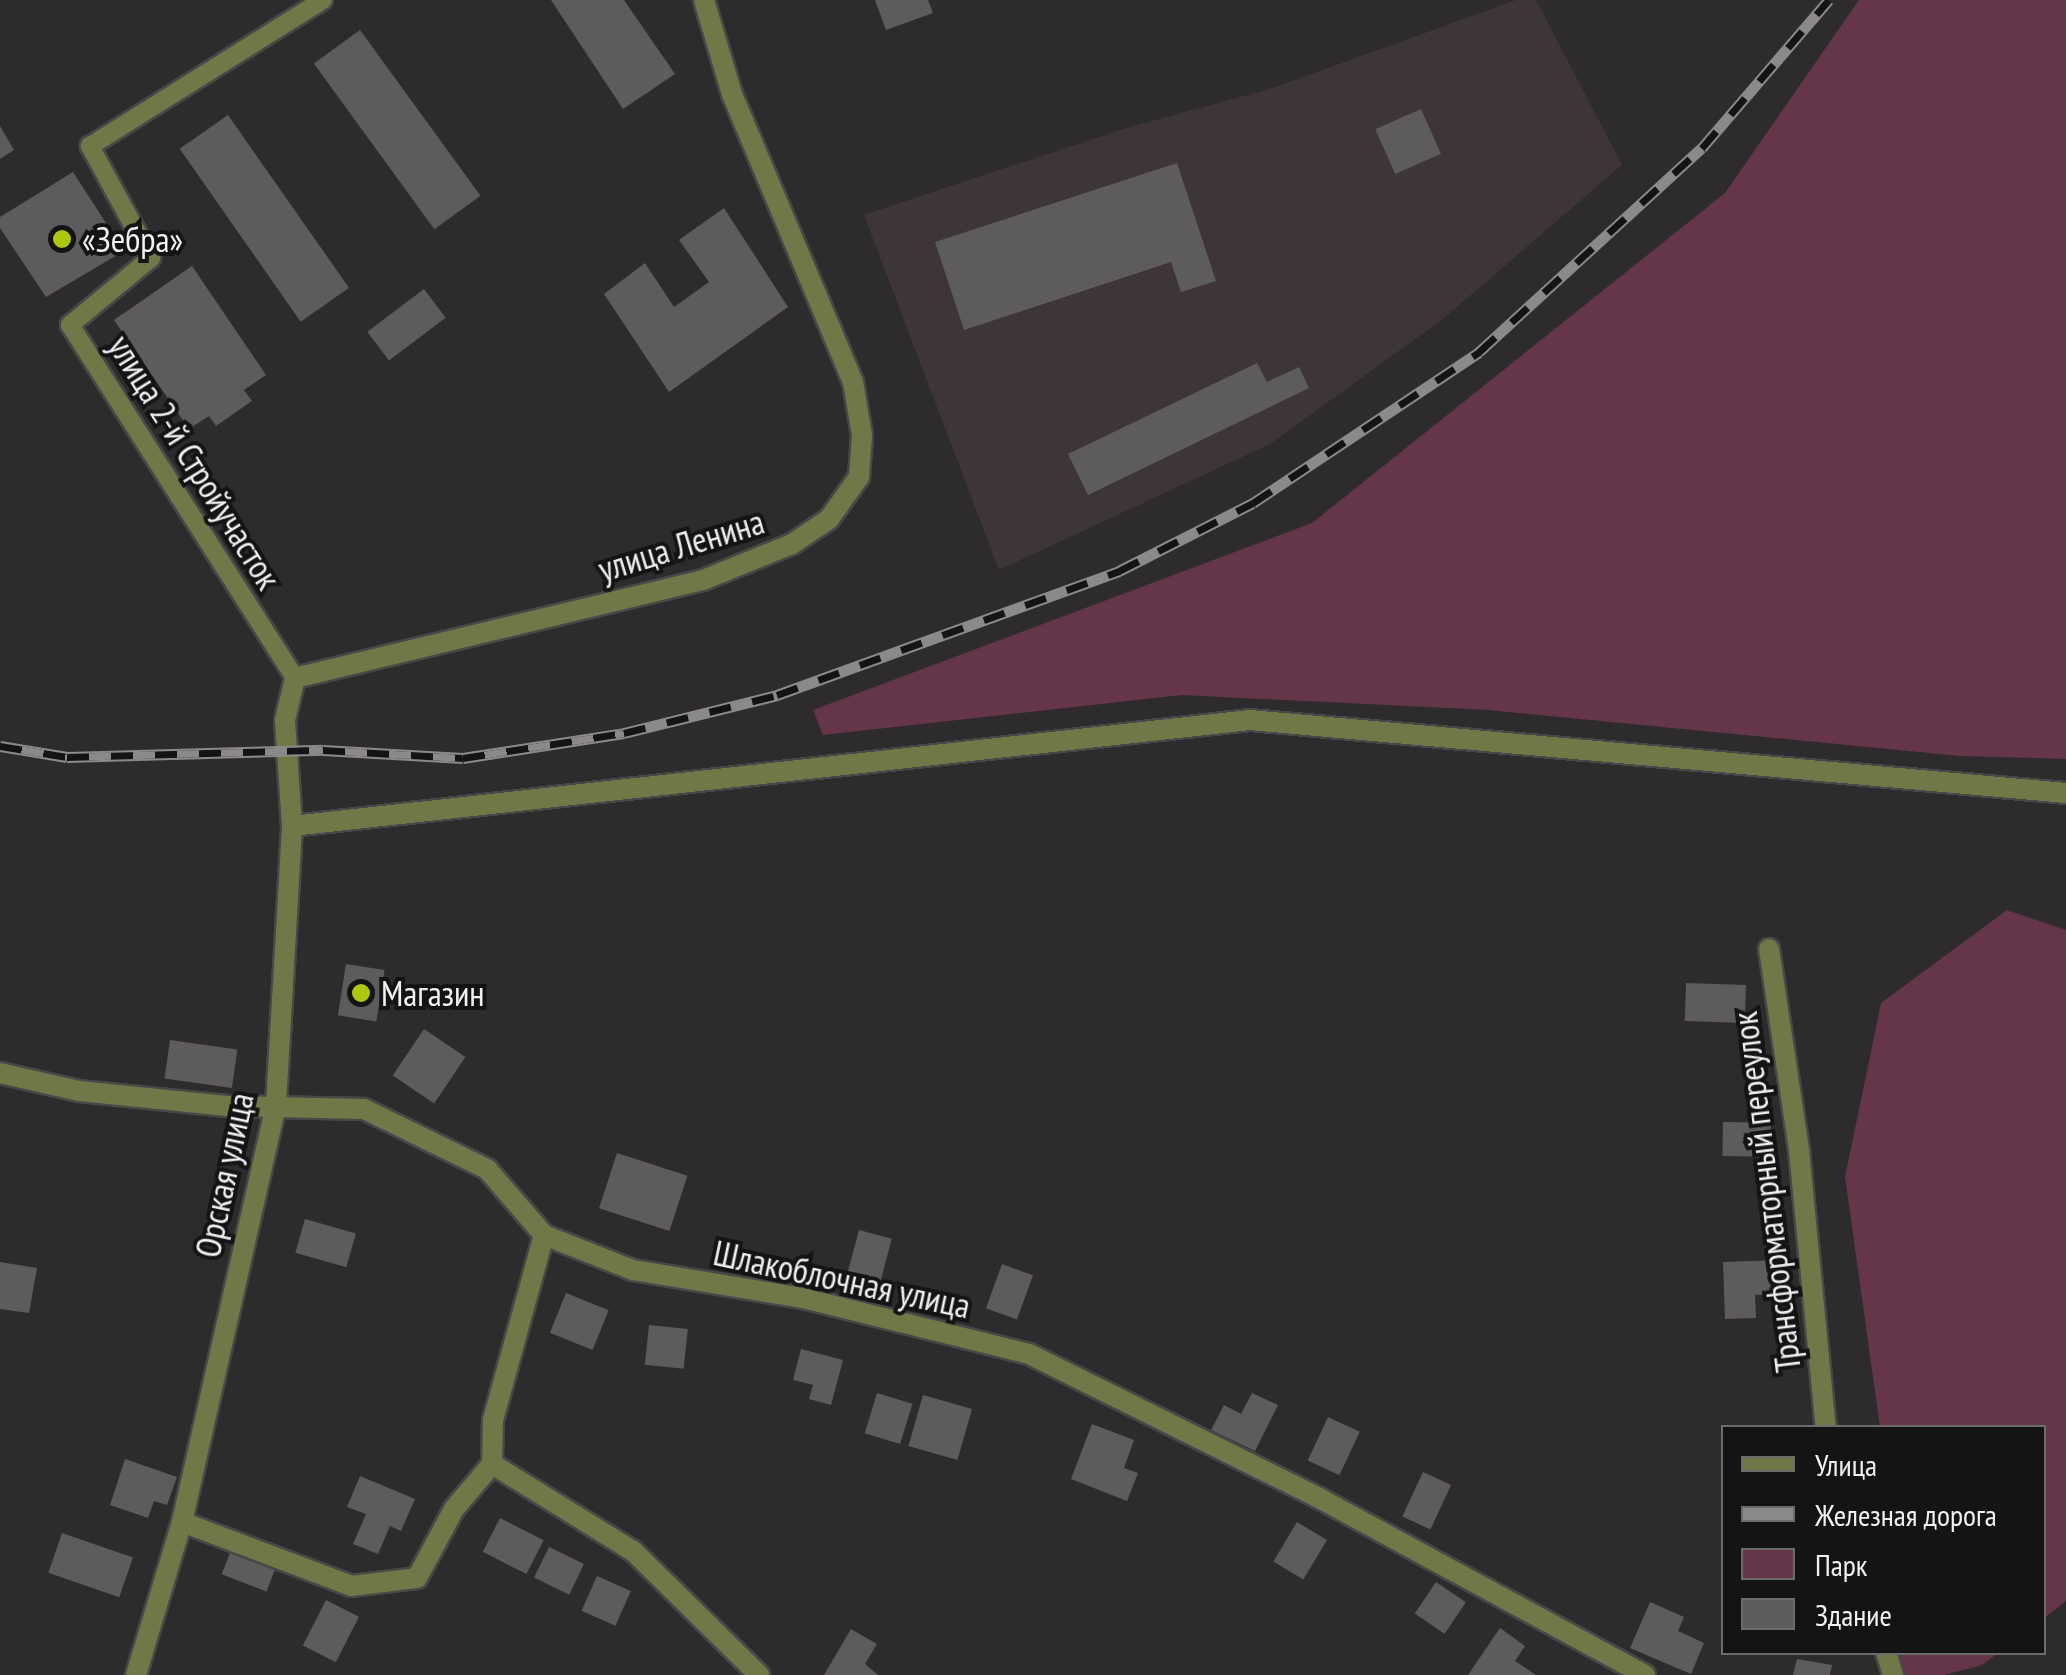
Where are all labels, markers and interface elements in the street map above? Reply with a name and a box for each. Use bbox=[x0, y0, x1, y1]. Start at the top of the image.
place label: «Зебра» bbox=[82, 218, 183, 260]
marker: «Зебра» bbox=[51, 228, 73, 250]
street label: улица 2-й Стройучасток bbox=[100, 327, 290, 597]
street label: улица Ленина bbox=[593, 500, 769, 590]
place label: Магазин bbox=[381, 972, 484, 1014]
marker: Магазин bbox=[350, 982, 372, 1004]
street label: Трансформаторный переулок bbox=[1723, 1009, 1809, 1375]
street label: Орская улица bbox=[186, 1089, 262, 1261]
street label: Шлакоблочная улица bbox=[710, 1231, 974, 1327]
legend bbox=[1721, 1425, 2046, 1655]
text: Улица bbox=[1815, 1445, 1877, 1484]
text: Железная дорога bbox=[1815, 1495, 1997, 1534]
text: Парк bbox=[1815, 1545, 1867, 1584]
text: Здание bbox=[1815, 1595, 1892, 1634]

